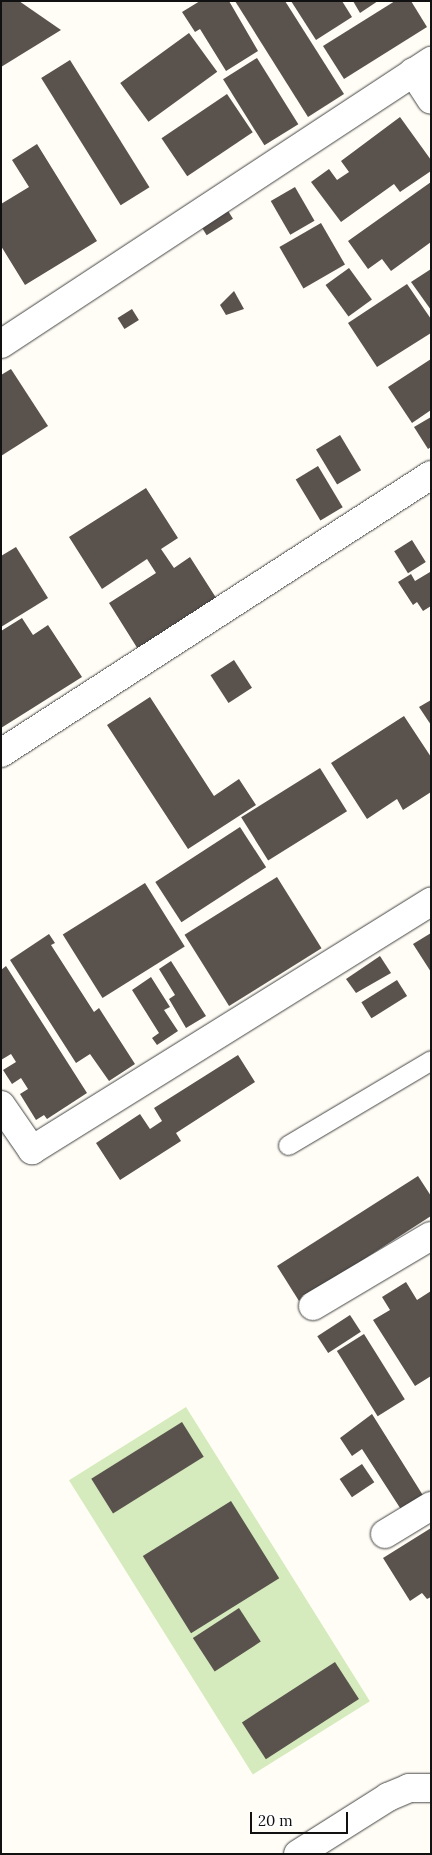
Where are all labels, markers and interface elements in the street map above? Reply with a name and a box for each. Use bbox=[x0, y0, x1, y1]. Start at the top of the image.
scale bar bbox=[252, 1802, 350, 1834]
text: 20 m bbox=[258, 1811, 293, 1830]

